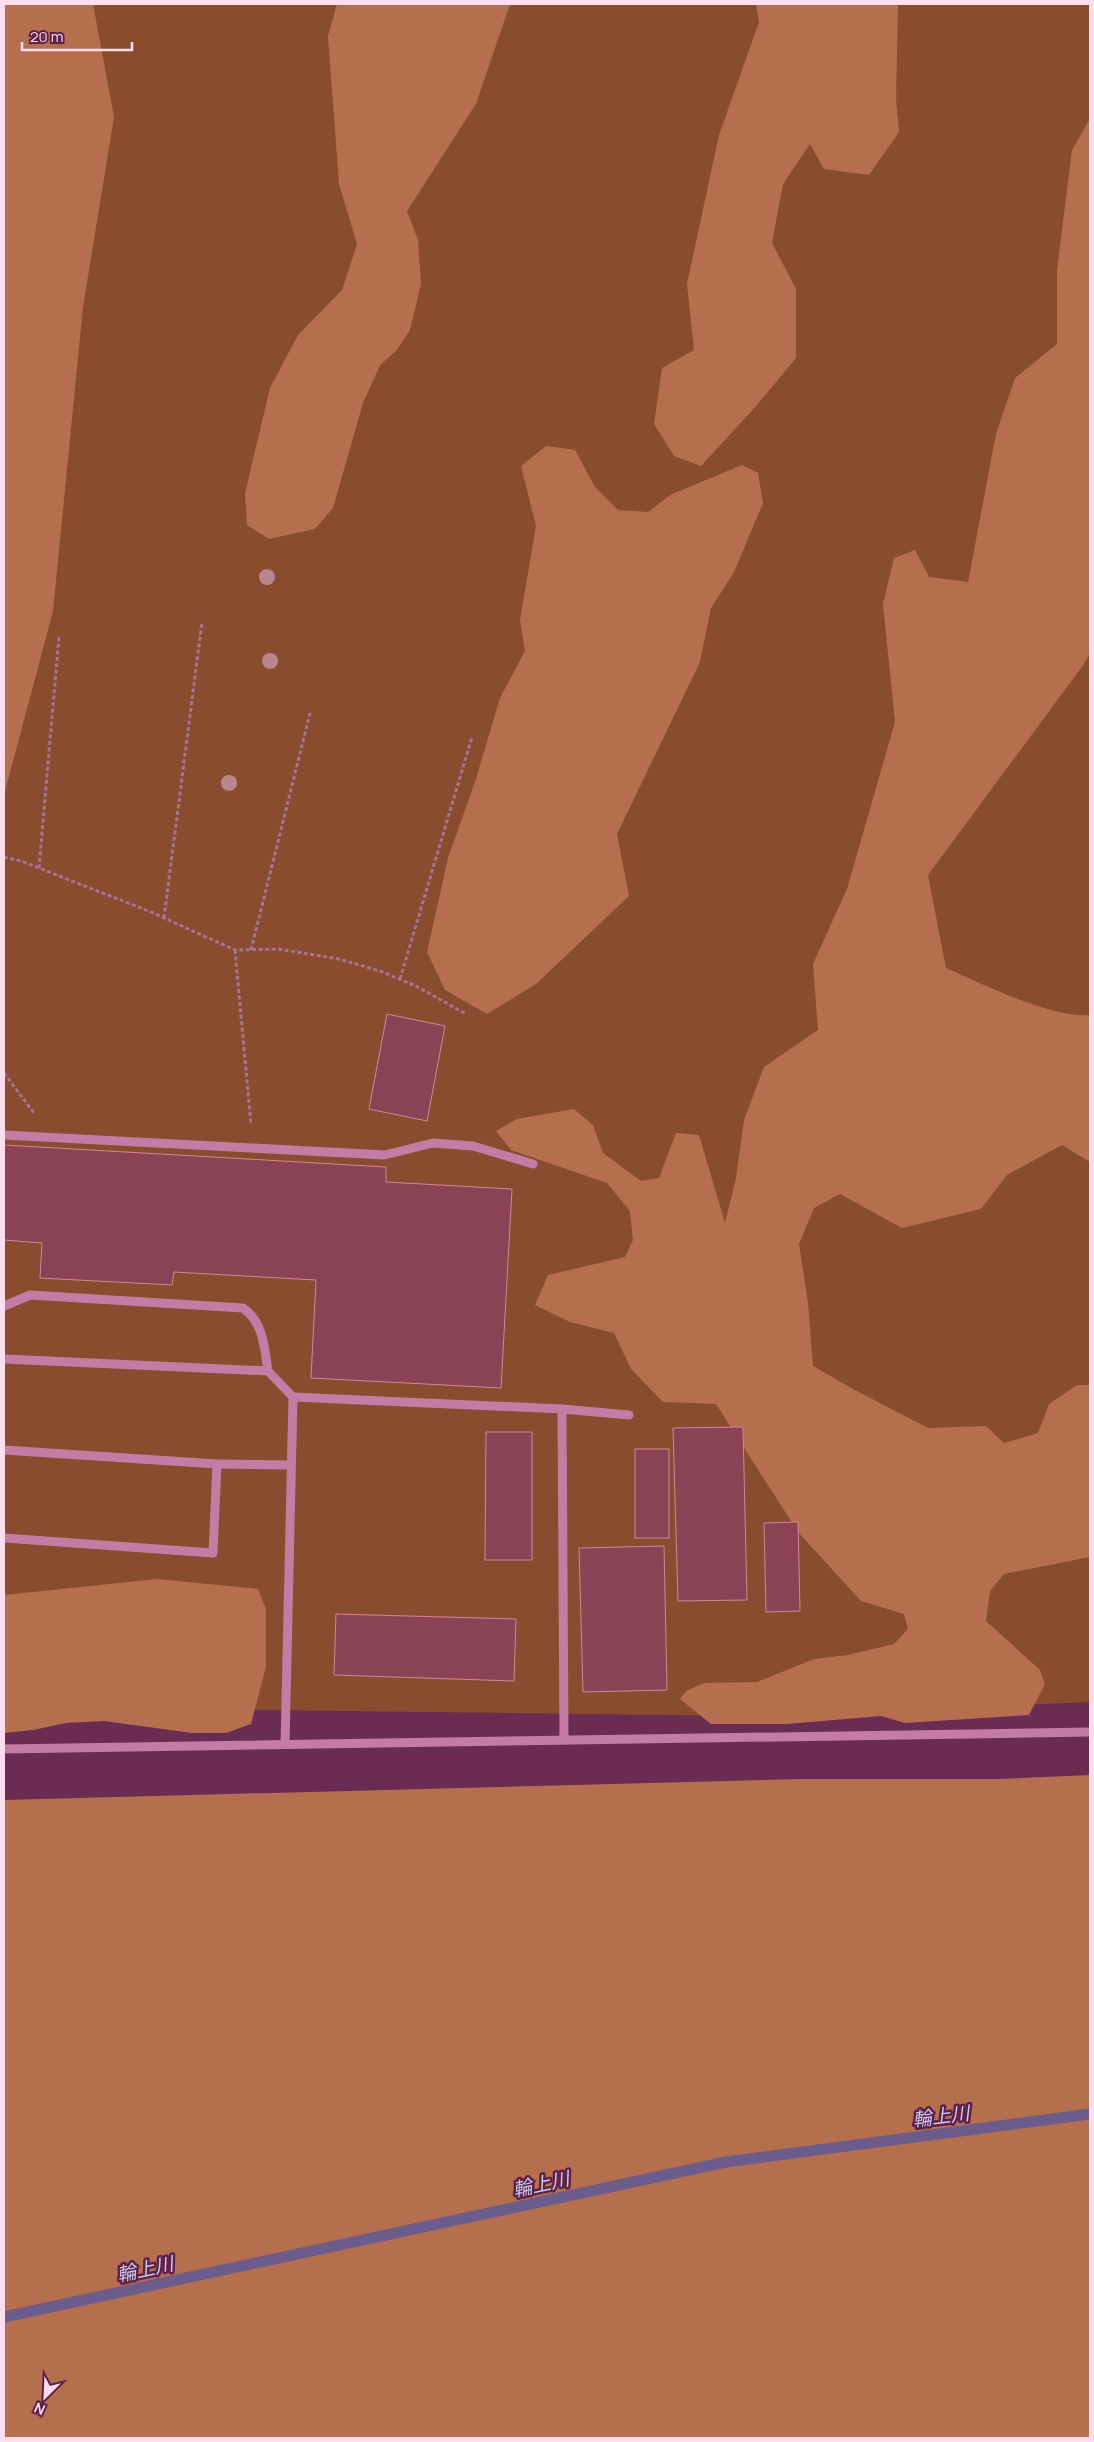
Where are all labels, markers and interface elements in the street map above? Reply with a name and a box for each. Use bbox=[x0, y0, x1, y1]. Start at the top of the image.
scale bar bbox=[22, 20, 132, 52]
text: 20 m bbox=[30, 26, 63, 47]
water label: 輪上川 bbox=[911, 2099, 973, 2132]
water label: 輪上川 bbox=[510, 2165, 574, 2203]
water label: 輪上川 bbox=[114, 2250, 178, 2288]
north arrow bbox=[20, 2372, 70, 2422]
text: N bbox=[31, 2399, 48, 2420]

